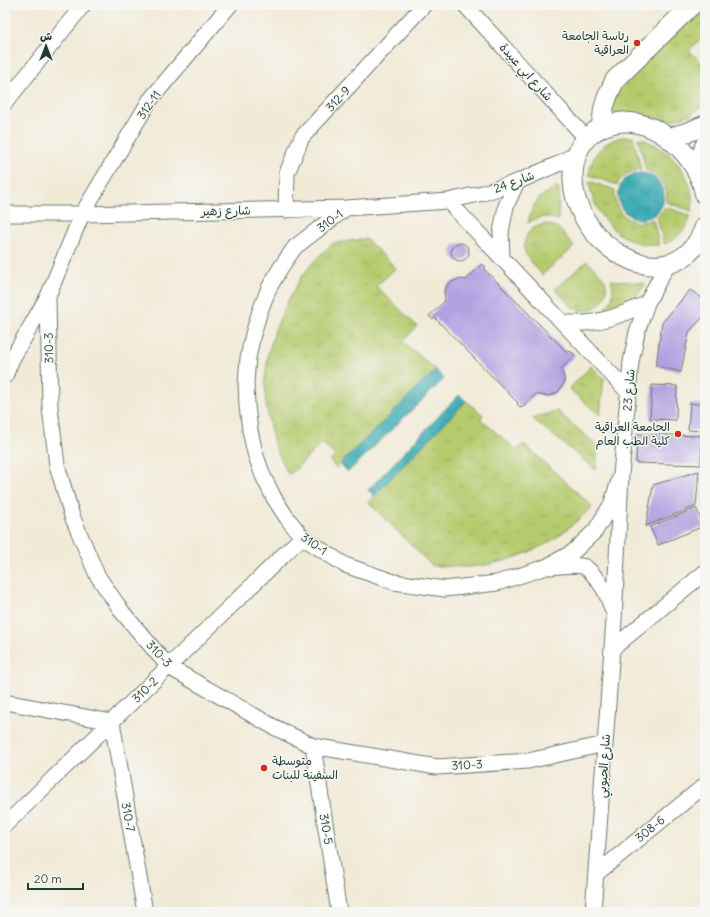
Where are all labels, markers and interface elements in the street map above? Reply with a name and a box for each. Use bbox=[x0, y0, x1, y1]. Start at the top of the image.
north arrow bbox=[26, 26, 66, 66]
place label: رئاسة الجامعة العراقية bbox=[562, 28, 629, 57]
text: ش bbox=[40, 29, 52, 43]
marker: رئاسة الجامعة العراقية bbox=[632, 38, 642, 48]
street label: شارع ابي عبيدة bbox=[494, 40, 556, 106]
street label: 312-9 bbox=[322, 83, 353, 115]
street label: 312-11 bbox=[133, 87, 164, 122]
street label: شارع 24 bbox=[491, 167, 537, 198]
street label: شارع زهير bbox=[200, 203, 251, 220]
street label: 310-1 bbox=[314, 206, 346, 235]
street label: 310-3 bbox=[41, 332, 56, 364]
street label: شارع 23 bbox=[619, 368, 640, 412]
place label: الجامعة العراقية كلية الطب العام bbox=[595, 419, 670, 450]
marker: الجامعة العراقية كلية الطب العام bbox=[673, 429, 683, 439]
street label: 310-1 bbox=[298, 529, 330, 558]
street label: 310-3 bbox=[143, 637, 176, 670]
street label: 310-2 bbox=[128, 673, 161, 706]
street label: شارع الحبوبي bbox=[594, 733, 617, 799]
place label: متوسطة السفينة للبنات bbox=[272, 753, 338, 783]
street label: 310-3 bbox=[451, 756, 483, 773]
marker: متوسطة السفينة للبنات bbox=[259, 763, 269, 773]
street label: 310-7 bbox=[119, 801, 138, 833]
street label: 310-5 bbox=[317, 812, 336, 846]
street label: 308-6 bbox=[632, 812, 668, 845]
scale bar bbox=[28, 865, 83, 891]
text: 20 m bbox=[34, 871, 62, 886]

